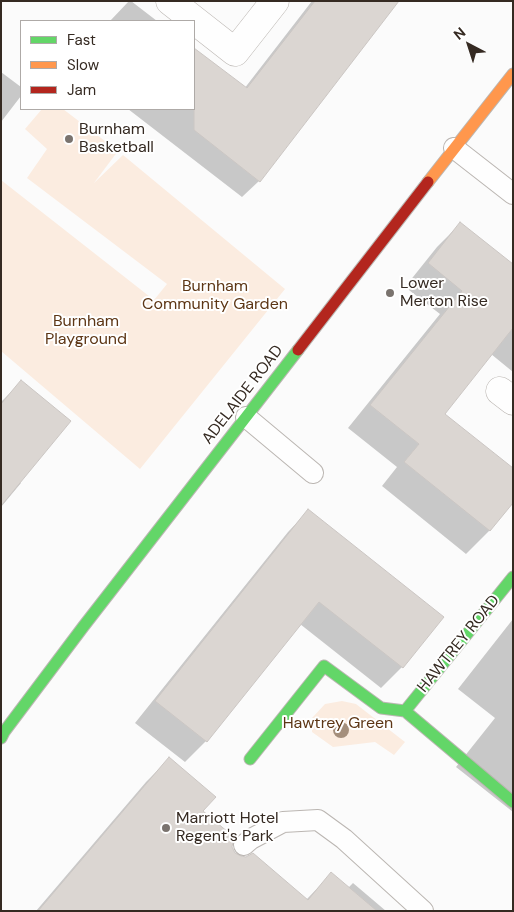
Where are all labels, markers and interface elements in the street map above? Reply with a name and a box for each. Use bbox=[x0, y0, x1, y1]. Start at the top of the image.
legend bbox=[20, 20, 195, 110]
north arrow bbox=[444, 20, 494, 70]
text: N bbox=[450, 23, 469, 44]
text: Fast bbox=[67, 30, 96, 50]
text: Slow bbox=[67, 55, 99, 75]
text: Jam bbox=[67, 80, 96, 100]
place label: Burnham Basketball bbox=[79, 120, 154, 158]
marker: Burnham Basketball bbox=[63, 133, 75, 145]
place label: Lower Merton Rise bbox=[400, 274, 488, 312]
park label: Burnham Community Garden bbox=[142, 277, 288, 315]
marker: Lower Merton Rise bbox=[384, 287, 396, 299]
park label: Burnham Playground bbox=[45, 312, 127, 350]
street label: ADELAIDE ROAD bbox=[198, 342, 288, 448]
street label: HAWTREY ROAD bbox=[414, 591, 504, 697]
park label: Hawtrey Green bbox=[283, 714, 393, 734]
place label: Marriott Hotel Regent's Park bbox=[176, 809, 279, 847]
marker: Marriott Hotel Regent's Park bbox=[160, 822, 172, 834]

